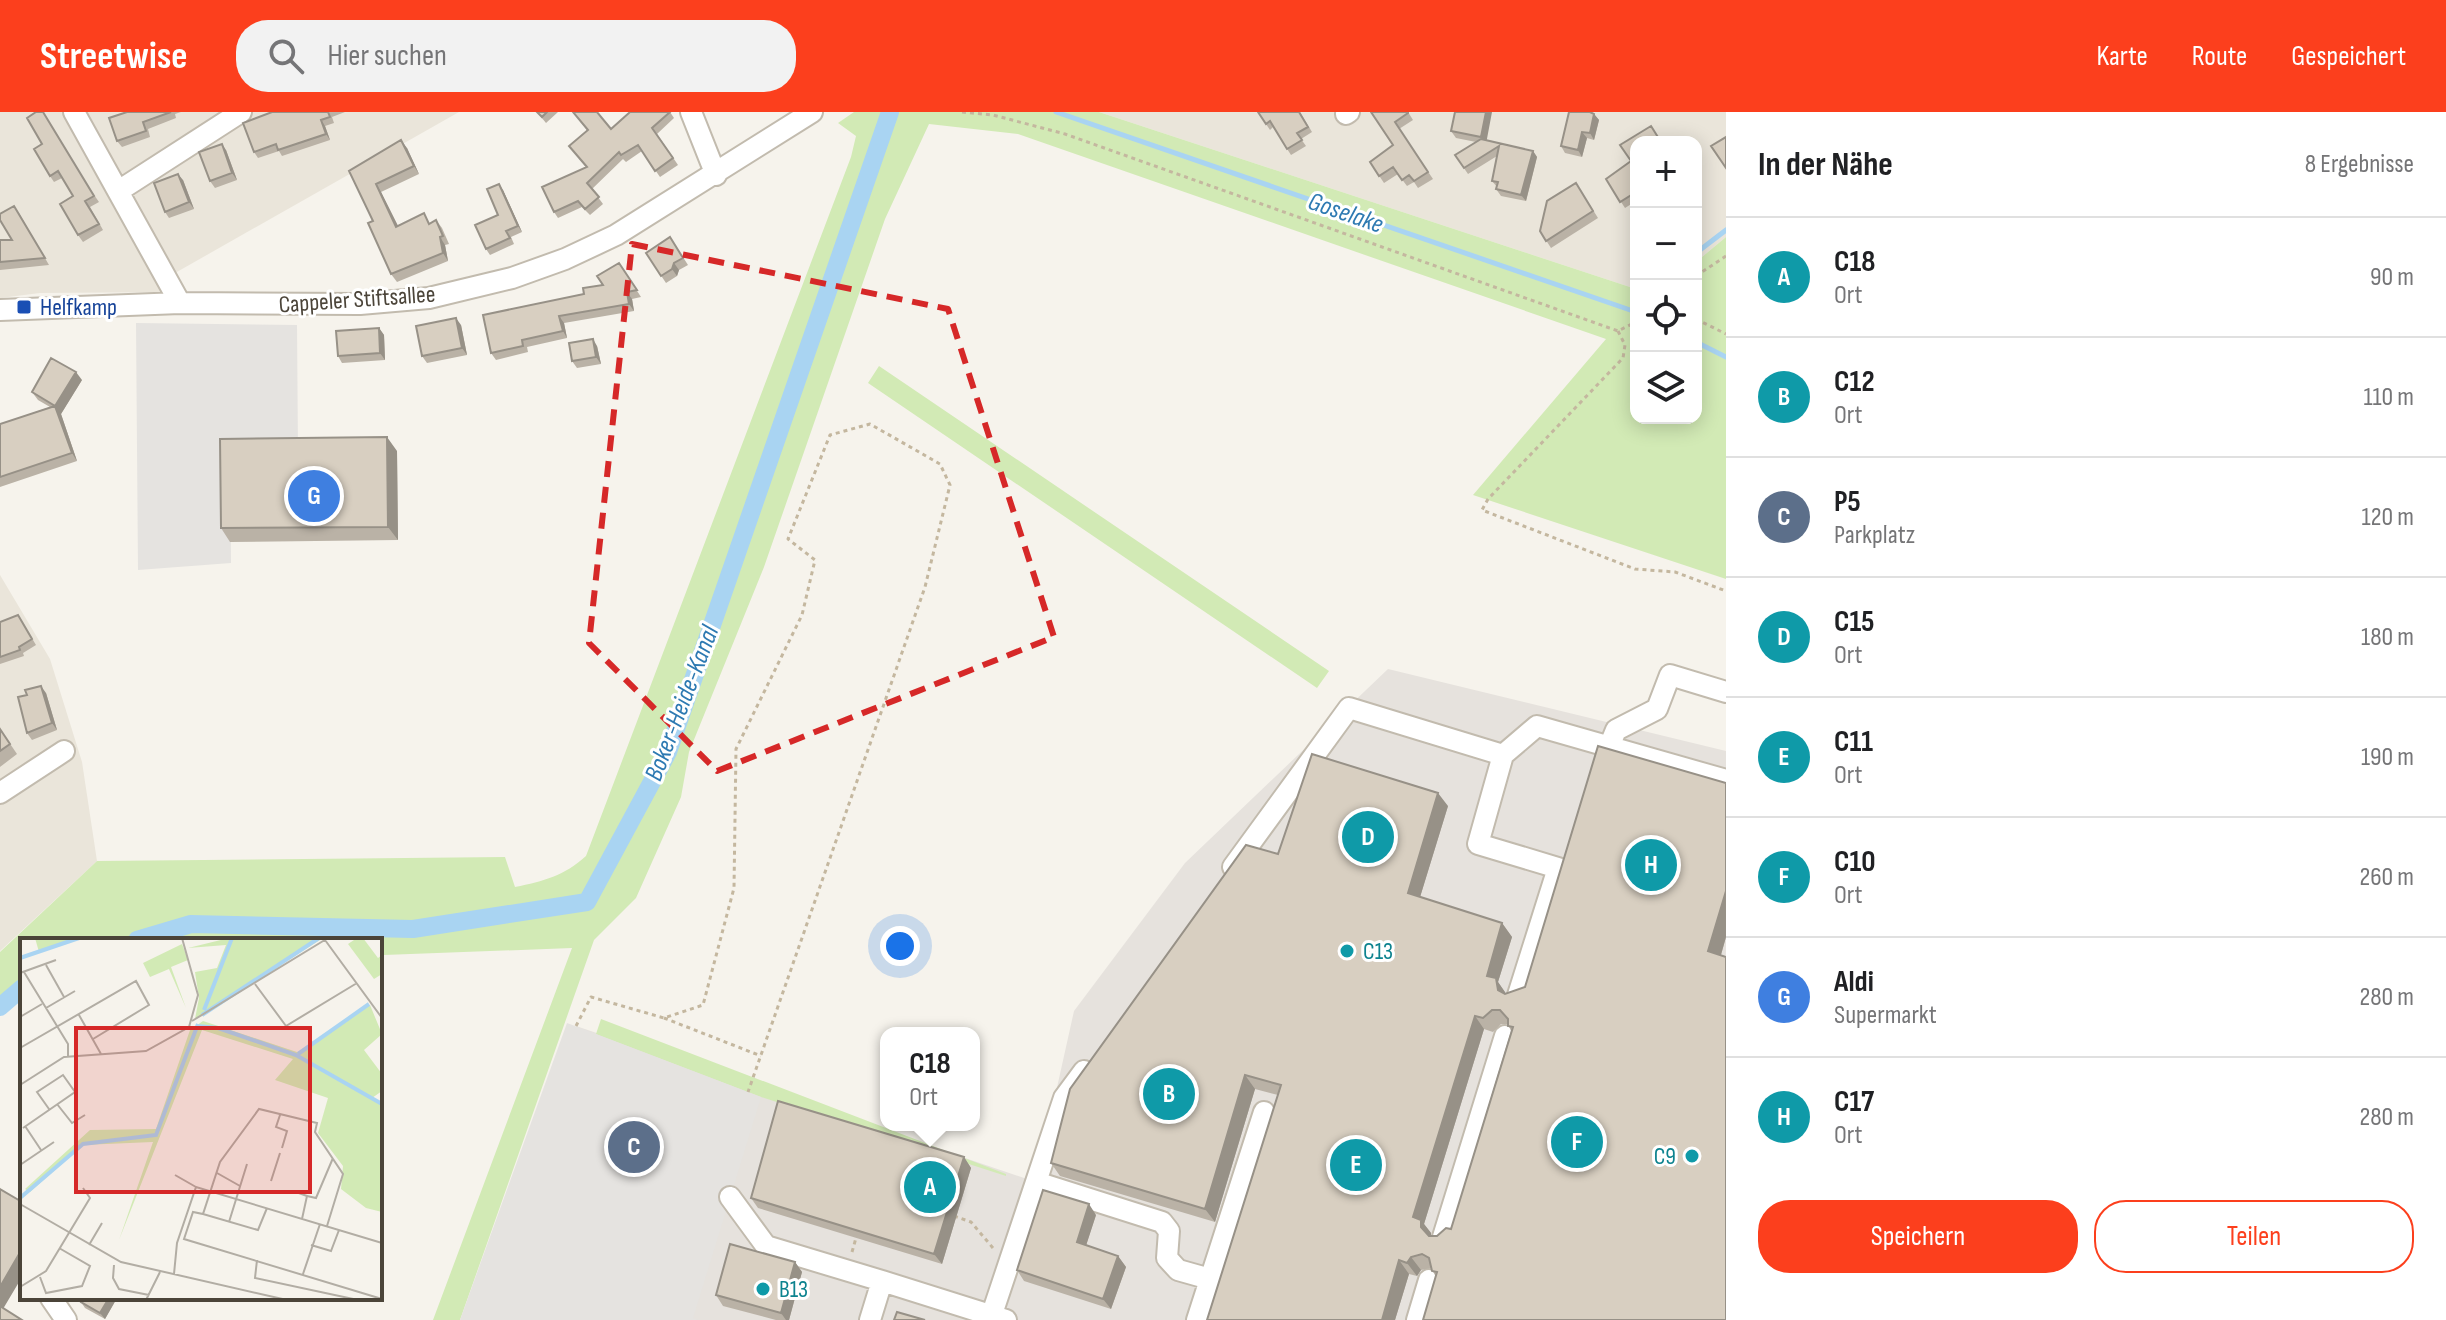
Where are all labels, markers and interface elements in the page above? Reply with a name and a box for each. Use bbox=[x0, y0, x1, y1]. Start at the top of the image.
search box bbox=[236, 20, 796, 92]
text: Streetwise bbox=[40, 34, 188, 79]
icon: search bbox=[264, 34, 308, 78]
text: Hier suchen bbox=[328, 38, 447, 74]
text: Karte bbox=[2097, 40, 2148, 73]
text: Route bbox=[2192, 40, 2247, 73]
text: Gespeichert bbox=[2291, 40, 2406, 73]
map controls bbox=[1630, 136, 1702, 424]
button: + bbox=[1630, 136, 1702, 208]
text: In der Nähe bbox=[1758, 144, 1893, 185]
text: 8 Ergebnisse bbox=[2305, 149, 2414, 180]
water label: Goselake bbox=[1304, 186, 1387, 241]
button: − bbox=[1630, 208, 1702, 280]
text: C18 bbox=[1834, 244, 1875, 280]
text: A bbox=[1778, 262, 1790, 293]
text: 90 m bbox=[2370, 262, 2414, 293]
street label: Cappeler Stiftsallee bbox=[278, 280, 436, 319]
button: locate bbox=[1630, 280, 1702, 352]
text: Ort bbox=[1834, 280, 1863, 311]
place label: Helfkamp bbox=[40, 293, 117, 322]
marker: Helfkamp bbox=[15, 298, 33, 316]
button: layers bbox=[1630, 352, 1702, 424]
text: C12 bbox=[1834, 364, 1875, 400]
text: B bbox=[1778, 382, 1790, 413]
text: 110 m bbox=[2363, 382, 2414, 413]
text: Ort bbox=[1834, 400, 1863, 431]
pin: G bbox=[288, 466, 340, 526]
text: P5 bbox=[1834, 484, 1861, 520]
text: C bbox=[1777, 502, 1791, 533]
text: 120 m bbox=[2361, 502, 2414, 533]
text: Parkplatz bbox=[1834, 520, 1915, 551]
text: C15 bbox=[1834, 604, 1874, 640]
water label: Boker-Heide-Kanal bbox=[639, 620, 727, 785]
text: D bbox=[1777, 622, 1791, 653]
text: 180 m bbox=[2361, 622, 2414, 653]
text: Ort bbox=[1834, 640, 1863, 671]
text: C11 bbox=[1834, 724, 1873, 760]
text: E bbox=[1778, 742, 1790, 773]
text: 190 m bbox=[2361, 742, 2414, 773]
text: Ort bbox=[1834, 760, 1863, 791]
pin: D bbox=[1342, 807, 1394, 867]
pin: H bbox=[1625, 835, 1677, 895]
text: C10 bbox=[1834, 844, 1875, 880]
text: F bbox=[1779, 862, 1789, 893]
text: 260 m bbox=[2359, 862, 2414, 893]
text: Ort bbox=[1834, 880, 1863, 911]
your location bbox=[880, 926, 920, 966]
place label: C13 bbox=[1363, 937, 1393, 966]
inset map bbox=[20, 938, 382, 1300]
marker: C13 bbox=[1338, 942, 1356, 960]
text: Aldi bbox=[1834, 964, 1874, 1000]
text: G bbox=[1777, 982, 1791, 1013]
text: 280 m bbox=[2359, 982, 2414, 1013]
text: Supermarkt bbox=[1834, 1000, 1937, 1031]
popup bbox=[880, 1027, 980, 1131]
text: C18 bbox=[909, 1046, 951, 1082]
pin: B bbox=[1143, 1064, 1195, 1124]
text: Ort bbox=[909, 1082, 938, 1113]
text: C17 bbox=[1834, 1084, 1874, 1120]
text: H bbox=[1777, 1102, 1791, 1133]
text: 280 m bbox=[2359, 1102, 2414, 1133]
pin: F bbox=[1551, 1112, 1603, 1172]
pin: C bbox=[608, 1117, 660, 1177]
text: Ort bbox=[1834, 1120, 1863, 1151]
pin: E bbox=[1330, 1135, 1382, 1195]
place label: C9 bbox=[1654, 1142, 1676, 1171]
marker: C9 bbox=[1683, 1147, 1701, 1165]
pin: A bbox=[904, 1157, 956, 1217]
button: Speichern bbox=[1758, 1200, 2078, 1273]
button: Teilen bbox=[2094, 1200, 2414, 1273]
place label: B13 bbox=[779, 1275, 808, 1304]
marker: B13 bbox=[754, 1280, 772, 1298]

